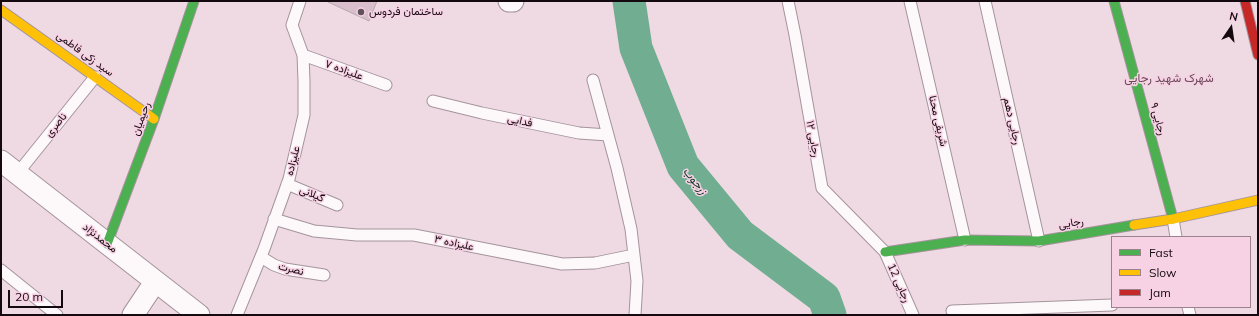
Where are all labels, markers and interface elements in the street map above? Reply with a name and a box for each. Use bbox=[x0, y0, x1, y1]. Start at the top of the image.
place label: ساختمان فردوس bbox=[369, 5, 443, 19]
marker: ساختمان فردوس bbox=[356, 7, 366, 17]
north arrow bbox=[1211, 8, 1251, 48]
text: N bbox=[1228, 9, 1239, 24]
street label: سید زکی فاطمی bbox=[54, 29, 116, 79]
street label: علیزاده ۷ bbox=[323, 57, 365, 83]
district label: شهرک شهید رجایی bbox=[1124, 71, 1214, 85]
street label: شریفی محنا bbox=[926, 94, 950, 148]
street label: رجایی دهم bbox=[1000, 96, 1024, 146]
street label: رحیمیان bbox=[129, 100, 153, 138]
street label: رجایی ۹ bbox=[1147, 101, 1169, 137]
street label: ناصری bbox=[42, 110, 70, 140]
street label: فدایی bbox=[506, 112, 534, 130]
street label: رجایی ۱۲ bbox=[803, 120, 823, 158]
street label: علیزاده bbox=[283, 145, 303, 177]
water label: زرجوب bbox=[680, 164, 710, 198]
street label: گیلانی bbox=[298, 183, 326, 205]
street label: رجایی bbox=[1058, 215, 1084, 231]
street label: محمدنژاد bbox=[80, 220, 120, 256]
street label: علیزاده ۳ bbox=[433, 232, 475, 254]
legend bbox=[1111, 236, 1251, 308]
text: Fast bbox=[1149, 245, 1173, 260]
street label: نصرت bbox=[277, 260, 305, 278]
street label: رجایی 12 bbox=[885, 261, 913, 305]
text: Slow bbox=[1149, 265, 1177, 280]
scale bar bbox=[10, 282, 65, 308]
text: Jam bbox=[1149, 285, 1171, 300]
text: 20 m bbox=[15, 289, 43, 304]

